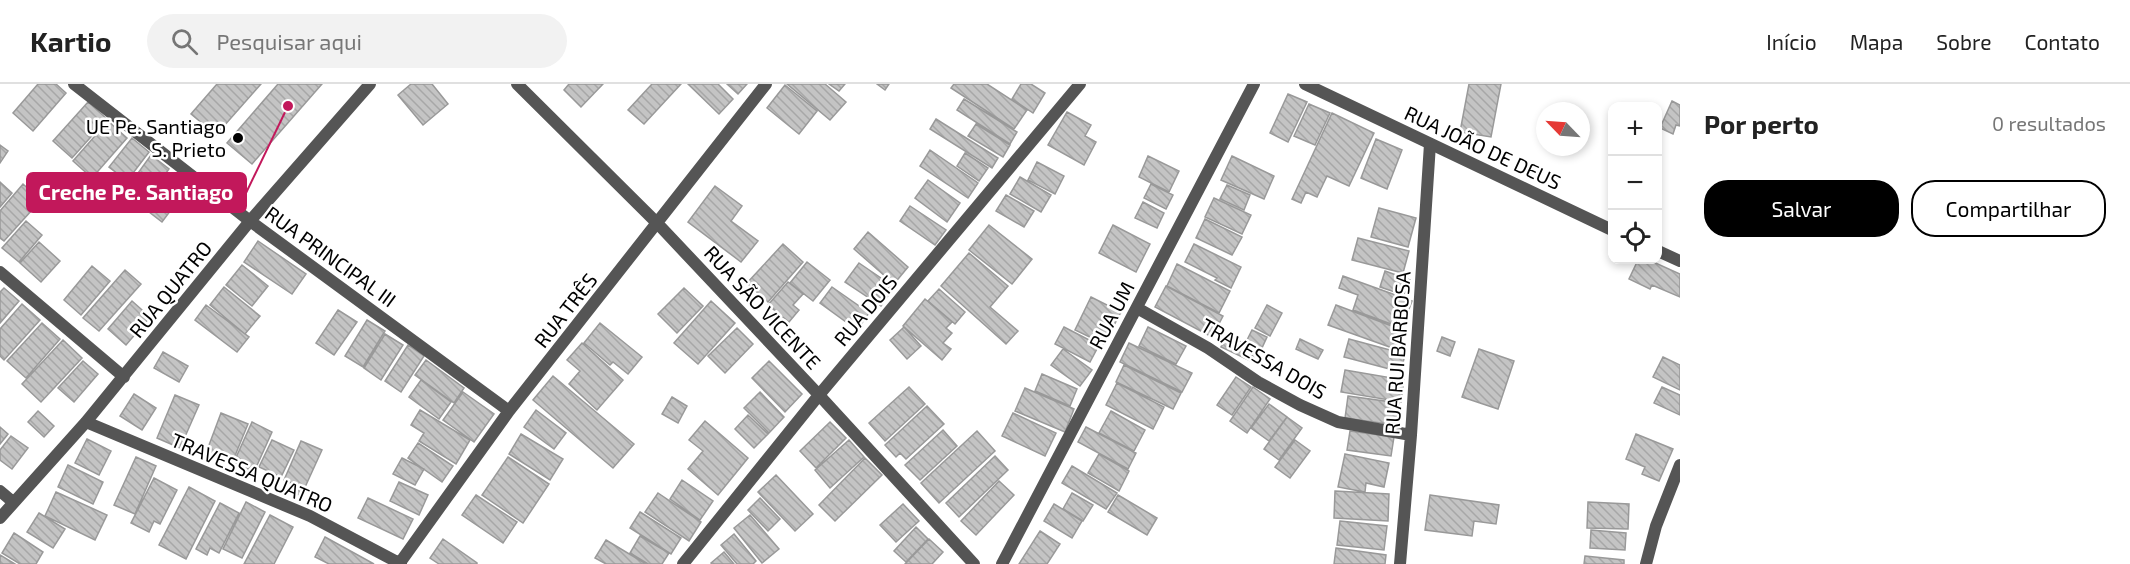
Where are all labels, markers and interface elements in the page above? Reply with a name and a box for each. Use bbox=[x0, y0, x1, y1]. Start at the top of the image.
search box bbox=[147, 14, 567, 68]
text: Kartio bbox=[30, 24, 111, 58]
icon: search bbox=[168, 25, 201, 58]
text: Pesquisar aqui bbox=[216, 28, 362, 54]
text: Início bbox=[1766, 29, 1817, 54]
text: Mapa bbox=[1850, 29, 1903, 54]
text: Sobre bbox=[1936, 29, 1991, 54]
text: Contato bbox=[2024, 29, 2100, 54]
street label: RUA JOÃO DE DEUS bbox=[1401, 100, 1565, 194]
north arrow bbox=[1536, 102, 1590, 156]
map controls bbox=[1608, 102, 1662, 264]
button: + bbox=[1608, 102, 1662, 156]
text: Por perto bbox=[1704, 108, 1819, 139]
text: 0 resultados bbox=[1992, 111, 2106, 135]
place label: UE Pe. Santiago S. Prieto bbox=[86, 114, 226, 161]
marker: UE Pe. Santiago S. Prieto bbox=[231, 131, 245, 145]
button: − bbox=[1608, 156, 1662, 210]
callout: Creche Pe. Santiago bbox=[27, 173, 246, 212]
text: Creche Pe. Santiago bbox=[39, 179, 233, 204]
button: Salvar bbox=[1704, 180, 1899, 237]
button: Compartilhar bbox=[1911, 180, 2106, 237]
street label: RUA PRINCIPAL III bbox=[261, 201, 401, 311]
button: locate bbox=[1608, 210, 1662, 264]
street label: RUA QUATRO bbox=[124, 236, 216, 342]
street label: RUA SÃO VICENTE bbox=[700, 240, 826, 374]
street label: RUA TRÊS bbox=[528, 268, 602, 352]
street label: RUA DOIS bbox=[828, 270, 902, 350]
street label: RUA RUI BARBOSA bbox=[1379, 270, 1415, 436]
street label: RUA UM bbox=[1083, 277, 1139, 353]
street label: TRAVESSA DOIS bbox=[1197, 312, 1331, 404]
street label: TRAVESSA QUATRO bbox=[168, 427, 336, 517]

